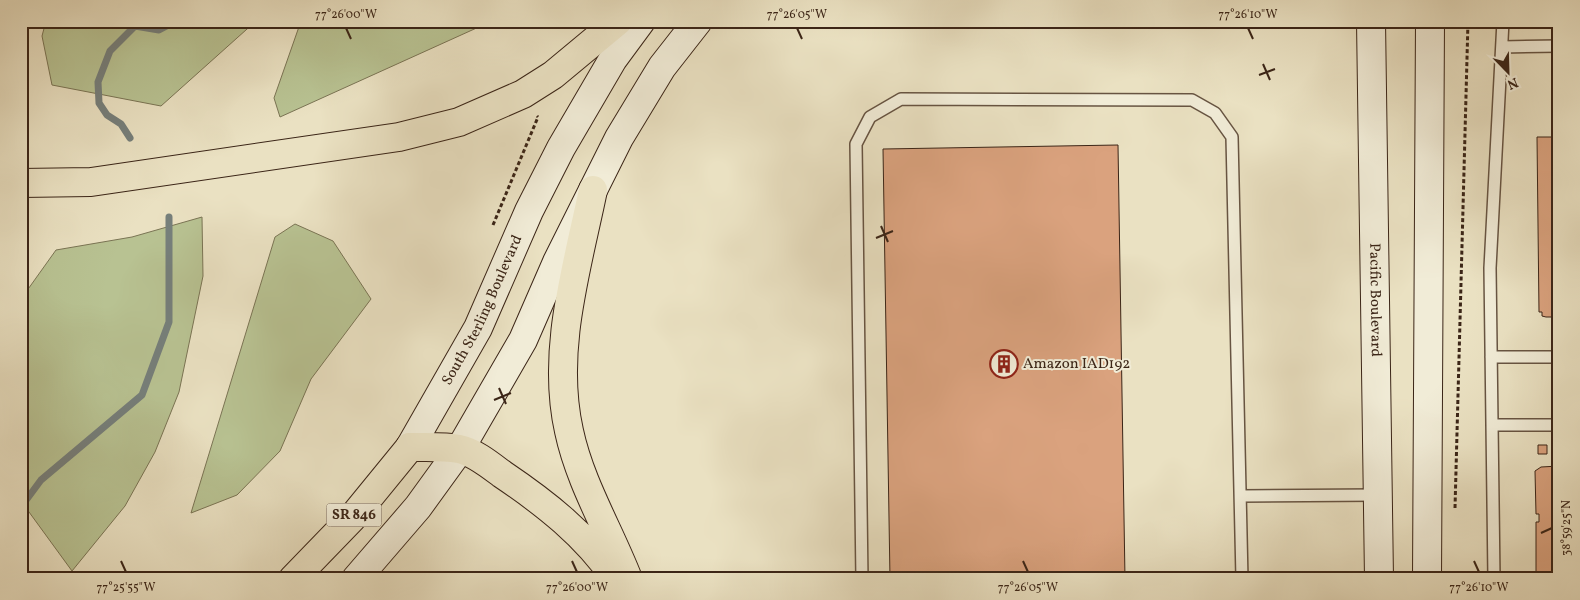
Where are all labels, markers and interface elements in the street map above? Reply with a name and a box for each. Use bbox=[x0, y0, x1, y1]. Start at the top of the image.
text: 77°26'00"W bbox=[315, 7, 377, 23]
text: 77°26'05"W bbox=[767, 7, 827, 23]
text: 77°26'10"W bbox=[1218, 7, 1278, 23]
north arrow bbox=[1482, 48, 1532, 98]
text: N bbox=[1504, 72, 1521, 93]
street label: South Sterling Boulevard bbox=[437, 232, 528, 389]
street label: Pacific Boulevard bbox=[1364, 243, 1386, 357]
building icon: Amazon IAD192 bbox=[989, 349, 1019, 379]
place label: Amazon IAD192 bbox=[1023, 354, 1130, 375]
text: 38°59'25"N bbox=[1559, 500, 1575, 556]
road number: SR 846 bbox=[326, 504, 382, 526]
text: 77°25'55"W bbox=[97, 580, 155, 596]
text: 77°26'00"W bbox=[546, 580, 608, 596]
text: 77°26'05"W bbox=[998, 580, 1058, 596]
text: 77°26'10"W bbox=[1449, 580, 1509, 596]

